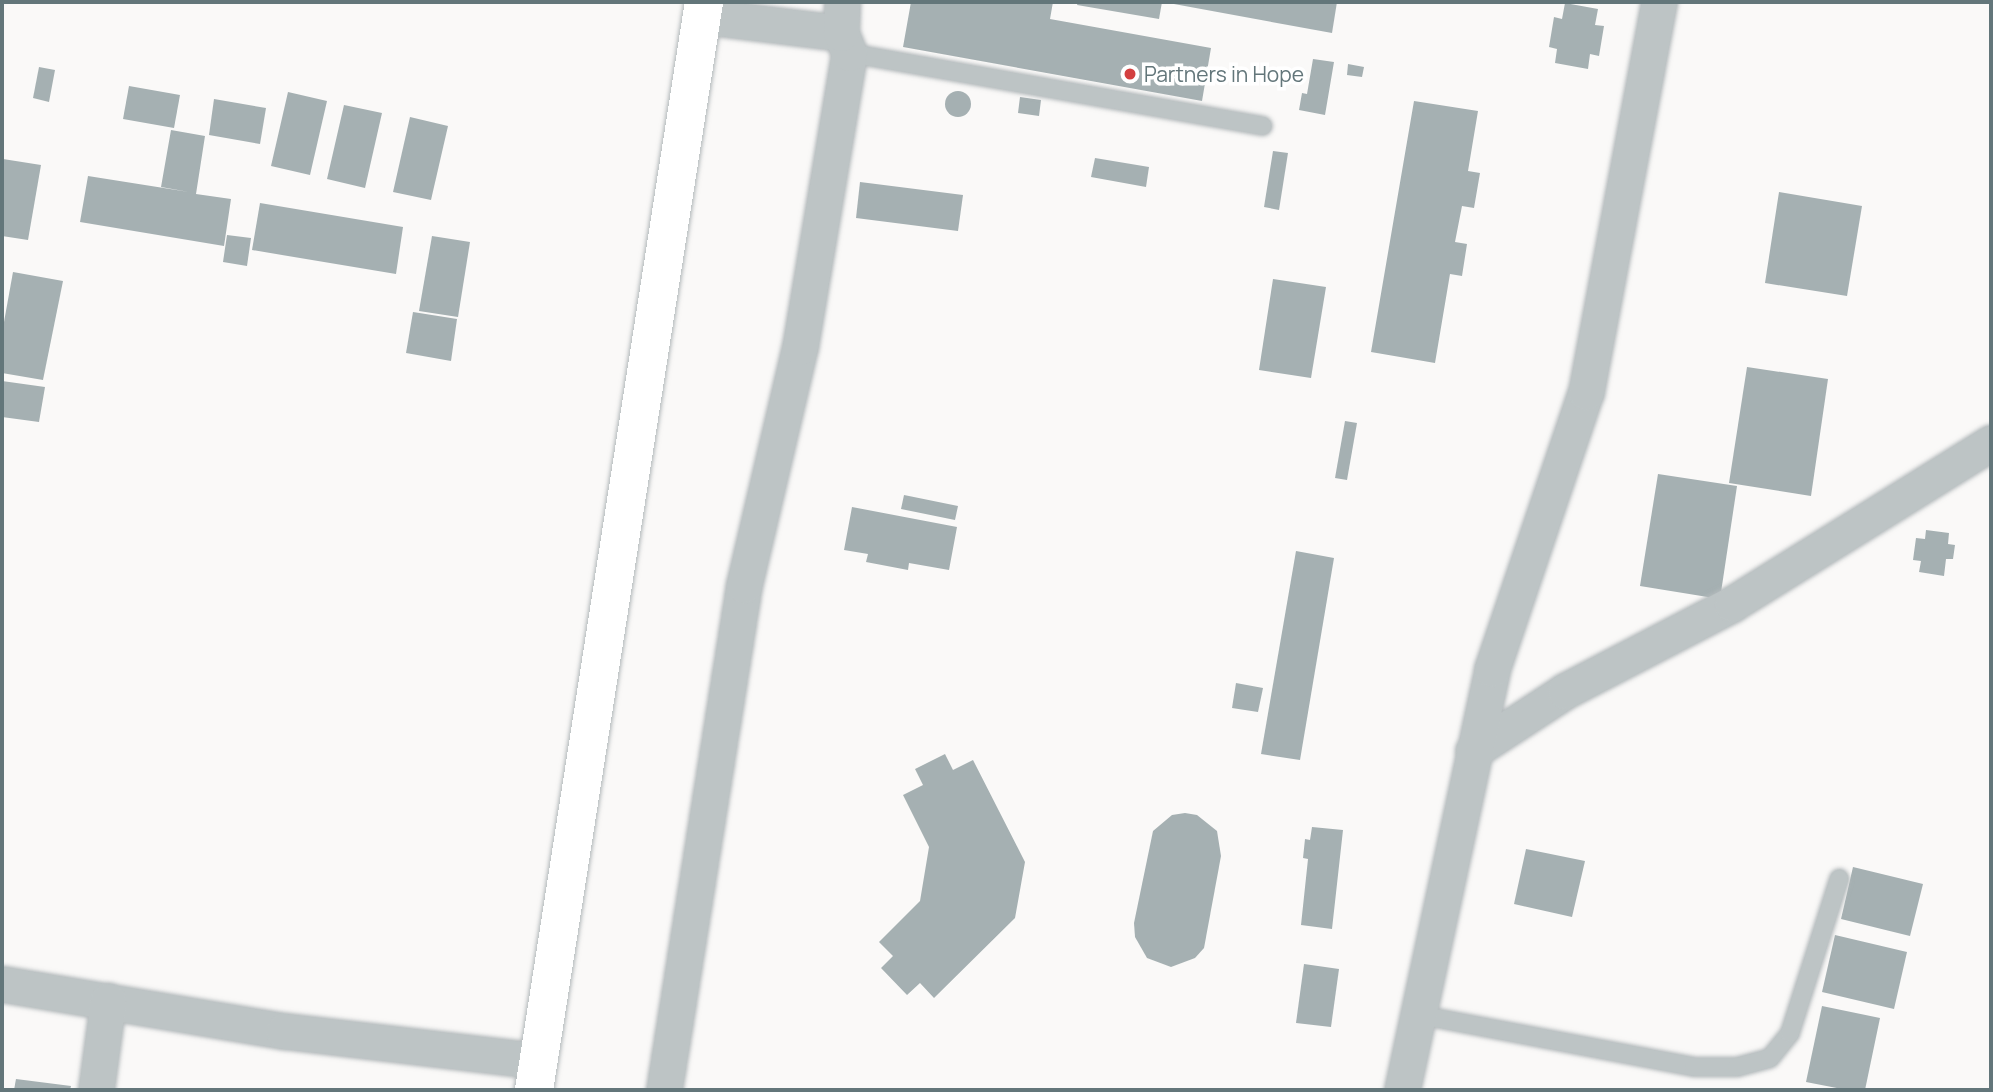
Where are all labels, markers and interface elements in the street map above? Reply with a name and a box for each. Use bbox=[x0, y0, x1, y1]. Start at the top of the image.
place label: Partners in Hope bbox=[1144, 61, 1304, 87]
marker: Partners in Hope bbox=[1122, 66, 1138, 82]

